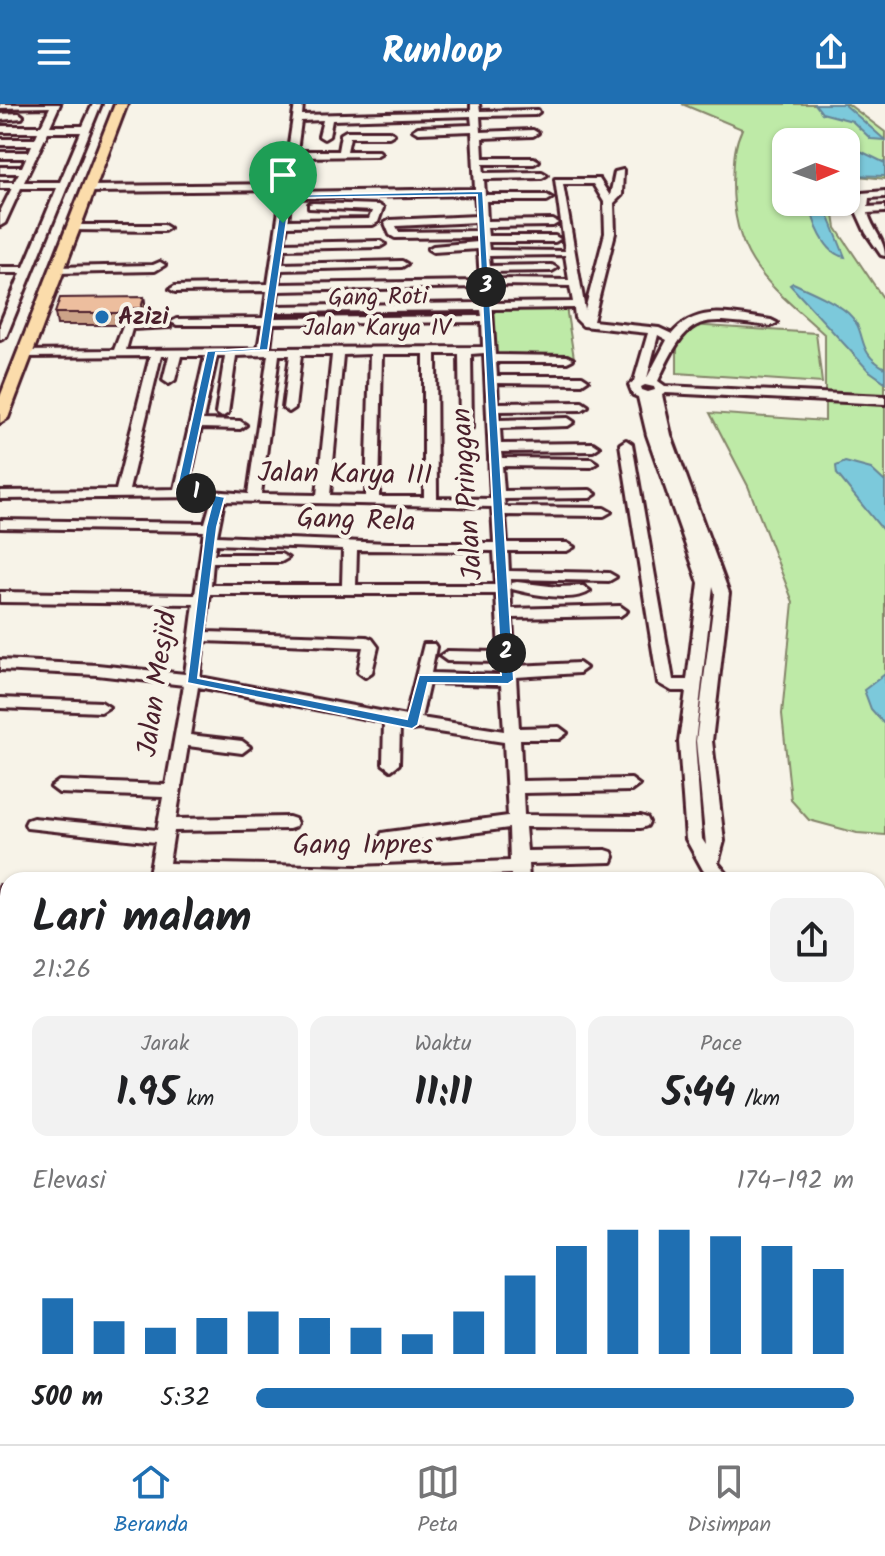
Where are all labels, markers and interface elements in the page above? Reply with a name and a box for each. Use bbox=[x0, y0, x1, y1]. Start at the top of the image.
text: Runloop bbox=[382, 24, 503, 81]
icon: menu bbox=[32, 30, 76, 74]
icon: share bbox=[809, 30, 853, 74]
north arrow bbox=[772, 128, 860, 216]
map controls bbox=[772, 128, 860, 216]
pin bbox=[249, 141, 317, 223]
icon: arrive bbox=[261, 153, 305, 197]
pin: 3 bbox=[466, 267, 506, 307]
text: 3 bbox=[480, 269, 492, 304]
street label: Gang Roti bbox=[328, 278, 429, 318]
place label: Azizi bbox=[118, 298, 169, 337]
marker: Azizi bbox=[93, 308, 111, 326]
street label: Jalan Karya IV bbox=[303, 309, 453, 348]
street label: Jalan Pringgan bbox=[440, 406, 496, 582]
street label: Jalan Karya III bbox=[257, 451, 433, 499]
pin: 1 bbox=[176, 473, 216, 513]
text: 1 bbox=[193, 475, 199, 510]
street label: Gang Rela bbox=[296, 496, 416, 546]
street label: Jalan Mesjid bbox=[126, 607, 191, 760]
pin: 2 bbox=[486, 633, 526, 673]
text: 2 bbox=[500, 635, 512, 670]
street label: Gang Inpres bbox=[293, 823, 433, 868]
text: Lari malam bbox=[32, 884, 251, 954]
button: share bbox=[770, 898, 854, 982]
text: 21:26 bbox=[32, 949, 91, 991]
text: Jarak bbox=[141, 1027, 189, 1062]
text: Waktu bbox=[415, 1027, 471, 1062]
text: Pace bbox=[700, 1027, 742, 1062]
text: 1.95 bbox=[116, 1062, 178, 1126]
text: 11:11 bbox=[414, 1062, 472, 1126]
text: 5:44 bbox=[662, 1062, 736, 1126]
text: km bbox=[178, 1082, 214, 1117]
text: /km bbox=[736, 1082, 780, 1117]
text: Elevasi bbox=[32, 1160, 106, 1202]
text: 174–192 m bbox=[737, 1160, 854, 1202]
text: 500 m bbox=[32, 1377, 103, 1419]
text: 5:32 bbox=[160, 1377, 210, 1419]
tab: Beranda bbox=[114, 1460, 188, 1543]
tab: Peta bbox=[416, 1460, 460, 1543]
tab: Disimpan bbox=[687, 1460, 771, 1543]

